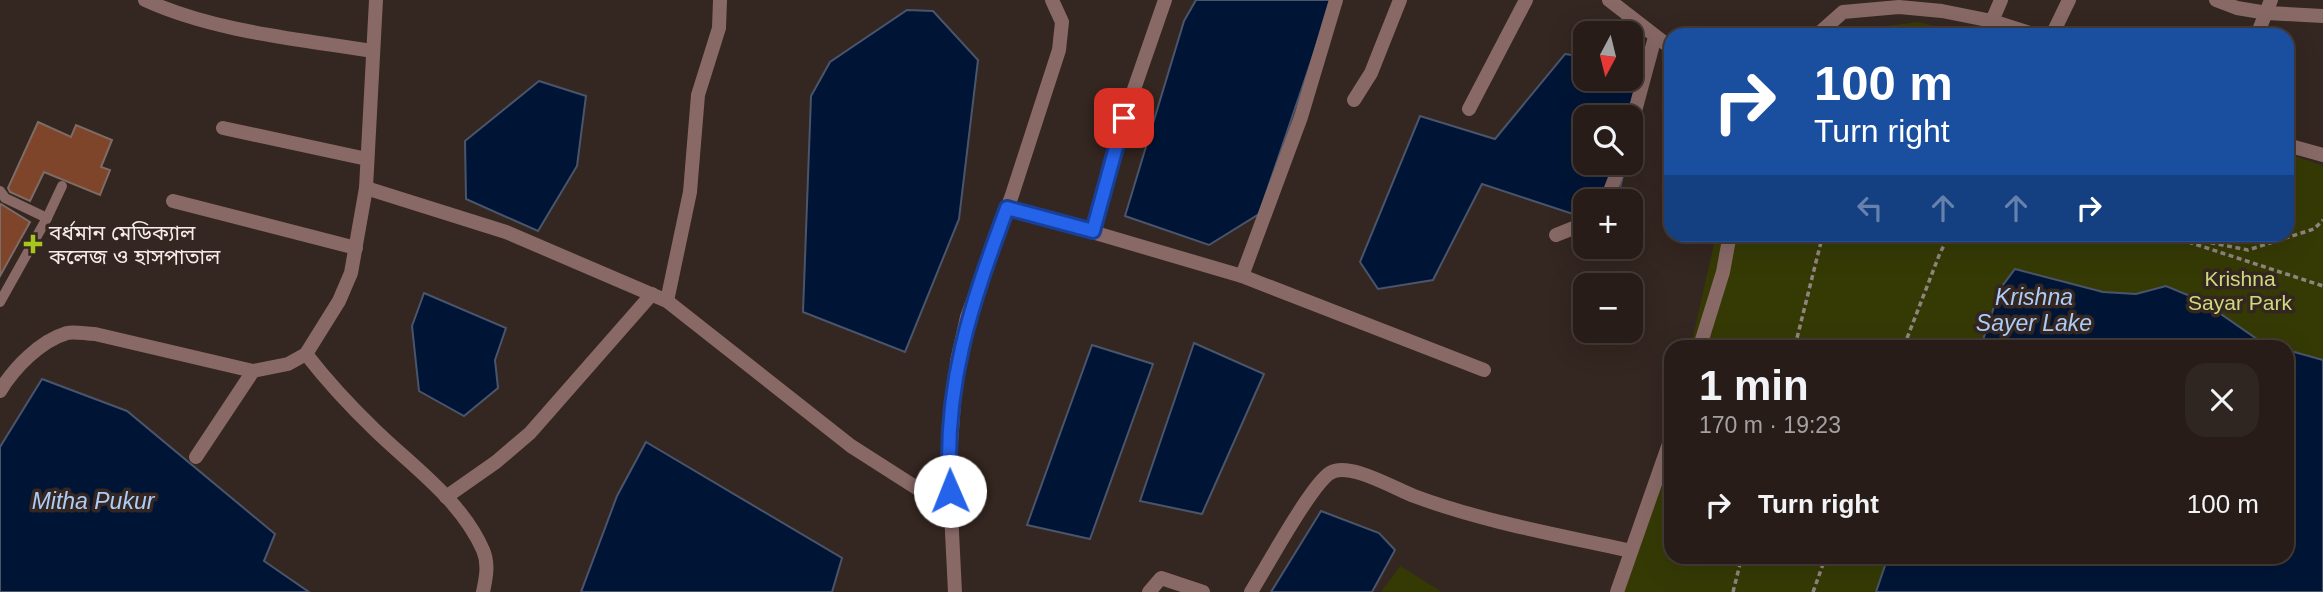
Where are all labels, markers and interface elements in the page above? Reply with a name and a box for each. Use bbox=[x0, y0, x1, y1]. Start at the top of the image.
north arrow bbox=[1573, 21, 1643, 91]
map controls bbox=[1573, 21, 1643, 343]
icon: right bbox=[1699, 56, 1790, 147]
text: 100 m bbox=[1814, 56, 1953, 110]
pin bbox=[1094, 88, 1154, 148]
icon: arrive bbox=[1105, 99, 1143, 137]
button: search bbox=[1573, 105, 1643, 175]
text: Turn right bbox=[1814, 113, 1950, 149]
button: + bbox=[1573, 189, 1643, 259]
icon: left bbox=[1851, 189, 1889, 227]
icon: ahead bbox=[1924, 189, 1962, 227]
icon: ahead bbox=[1997, 189, 2035, 227]
icon: right bbox=[2070, 189, 2108, 227]
place label: বর্ধমান মেডিক্যাল কলেজ ও হাসপাতাল bbox=[48, 220, 221, 268]
marker: বর্ধমান মেডিক্যাল কলেজ ও হাসপাতাল bbox=[23, 234, 43, 254]
park label: Krishna Sayar Park bbox=[2188, 267, 2292, 314]
button: − bbox=[1573, 273, 1643, 343]
water label: Krishna Sayer Lake bbox=[1976, 284, 2092, 336]
text: 1 min bbox=[1699, 362, 1809, 409]
button: close bbox=[2185, 363, 2259, 437]
text: 170 m · 19:23 bbox=[1699, 412, 1841, 438]
position arrow bbox=[913, 454, 987, 528]
icon: right bbox=[1699, 486, 1737, 524]
water label: Mitha Pukur bbox=[32, 488, 156, 514]
text: Turn right bbox=[1758, 489, 1879, 519]
text: 100 m bbox=[2187, 489, 2259, 519]

